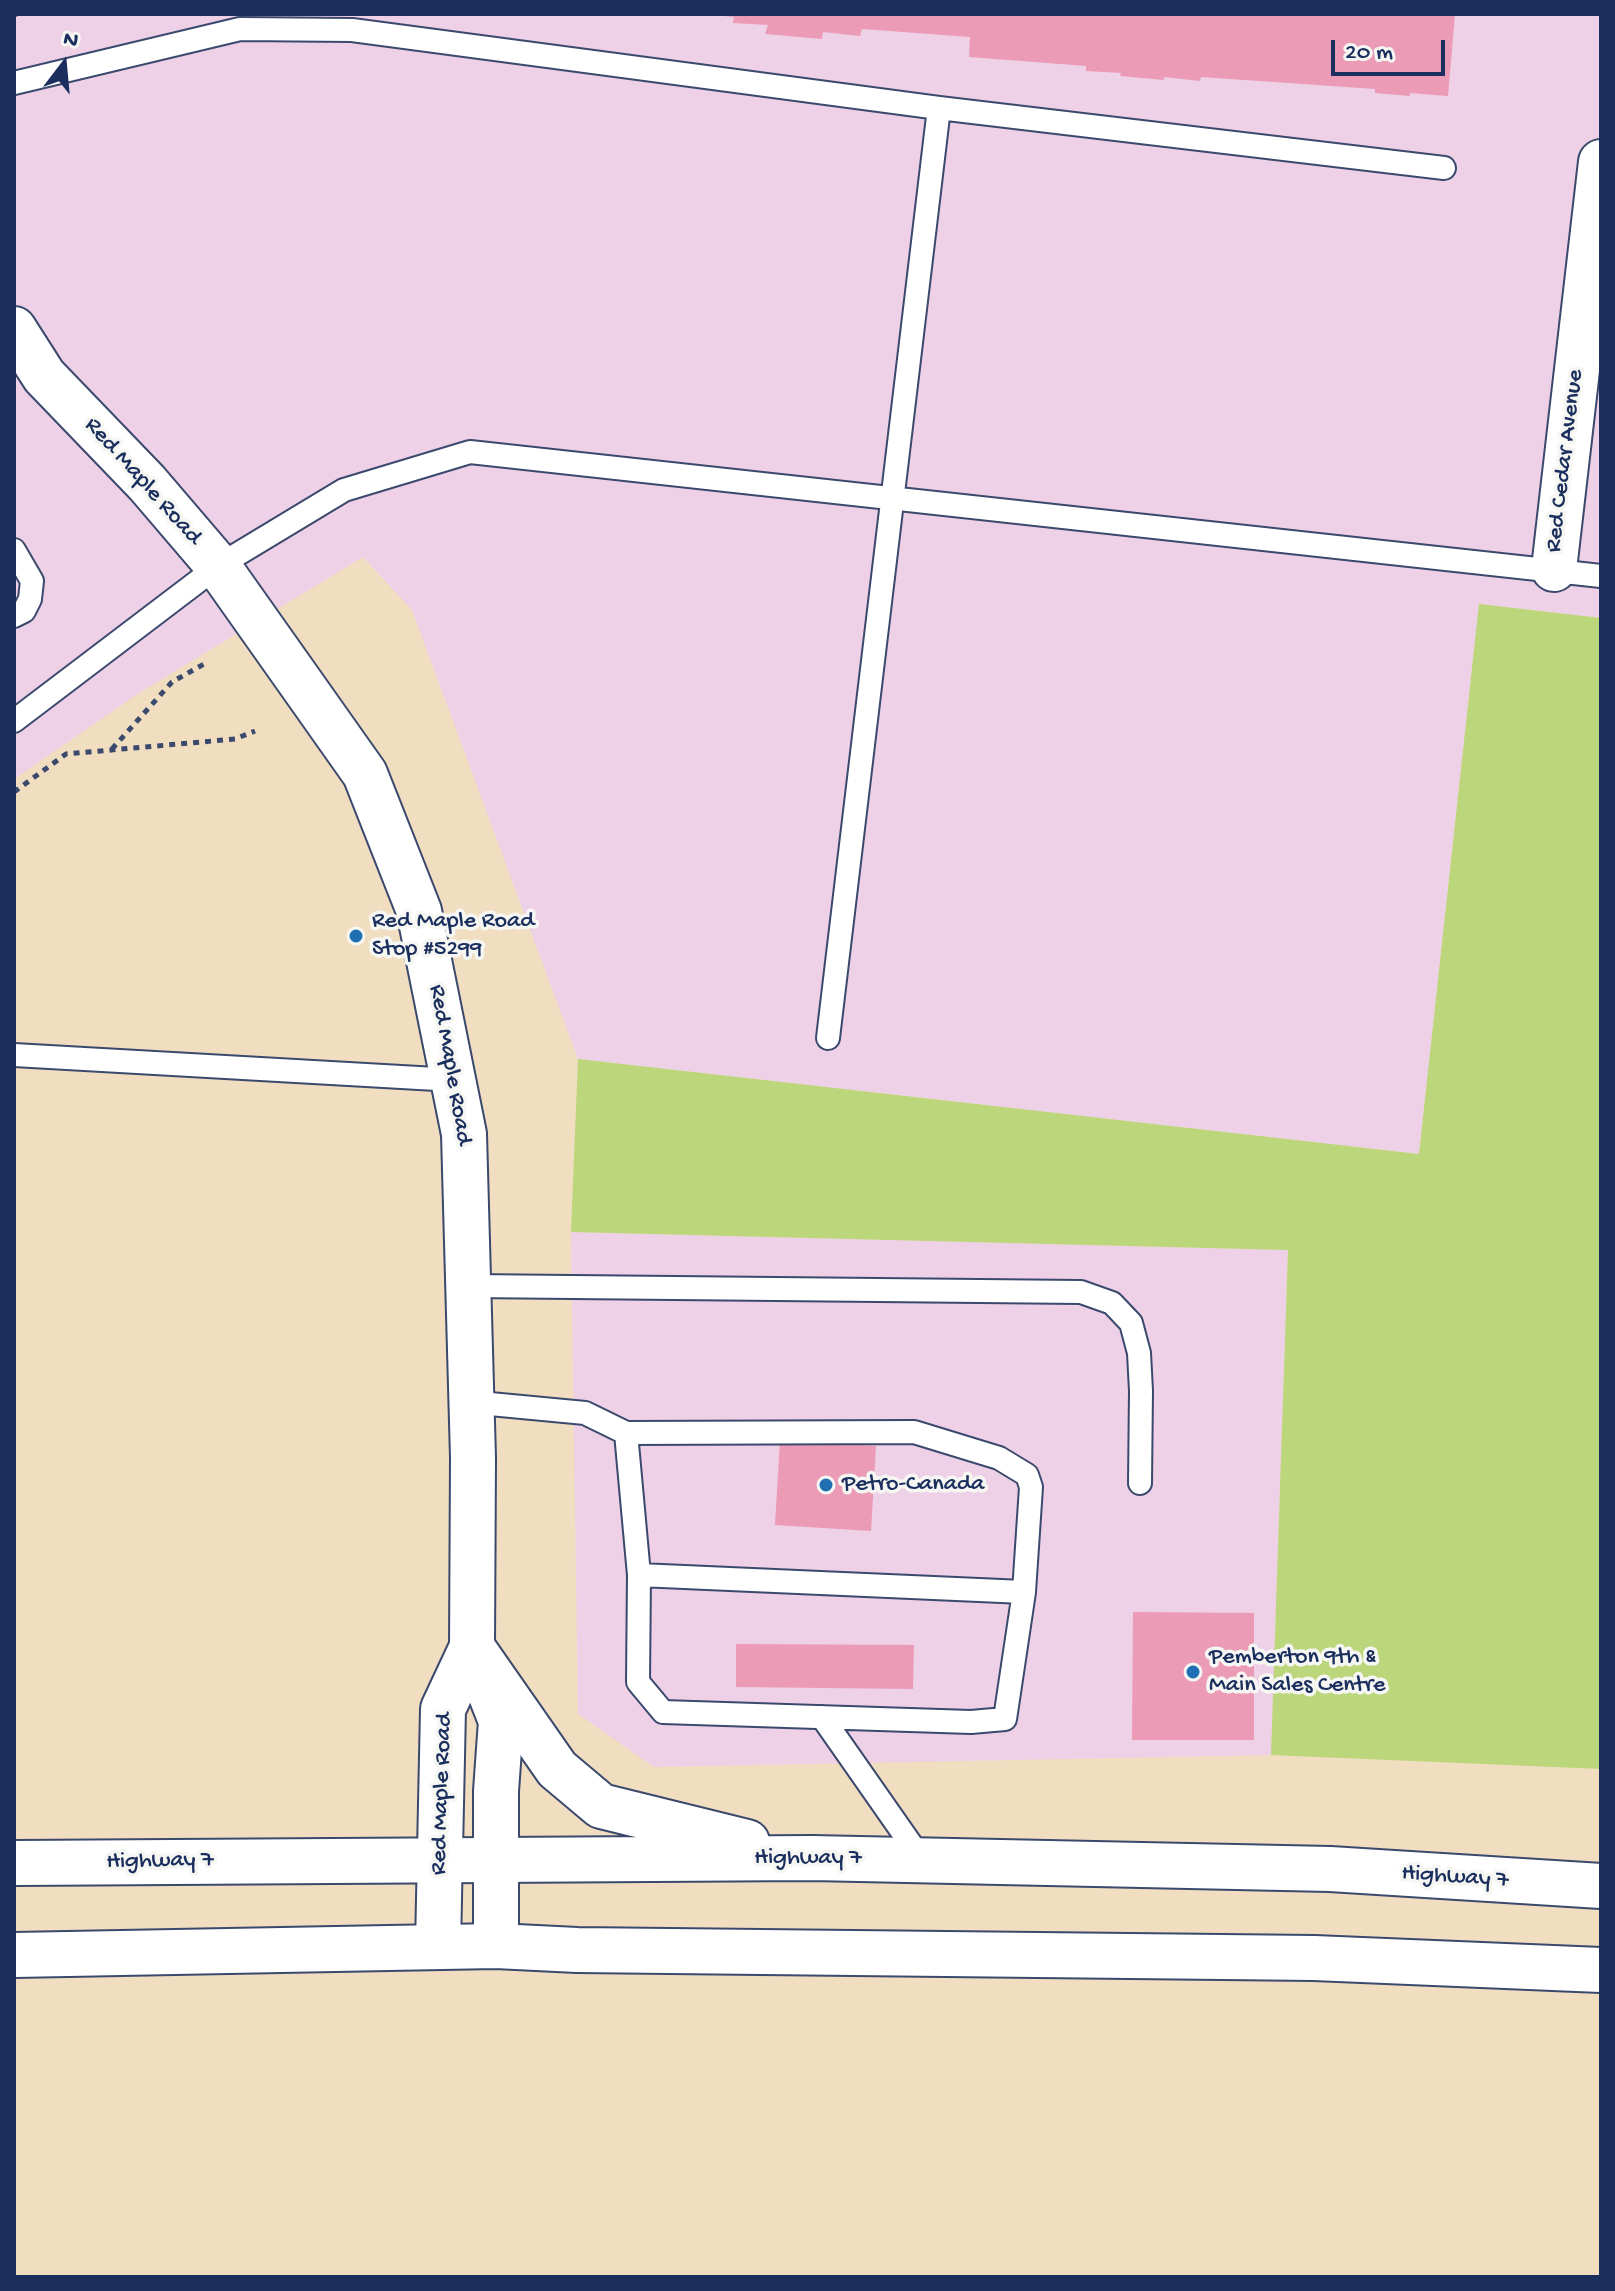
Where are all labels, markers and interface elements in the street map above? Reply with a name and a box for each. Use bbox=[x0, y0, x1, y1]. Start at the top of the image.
north arrow bbox=[24, 24, 104, 104]
scale bar bbox=[1335, 24, 1449, 74]
text: N bbox=[60, 26, 81, 55]
text: 20 m bbox=[1345, 39, 1393, 68]
street label: Red Cedar Avenue bbox=[1541, 368, 1591, 554]
street label: Red Maple Road bbox=[77, 412, 207, 552]
place label: Red Maple Road Stop #5299 bbox=[372, 908, 534, 964]
marker: Red Maple Road Stop #5299 bbox=[347, 927, 365, 945]
street label: Red Maple Road bbox=[421, 983, 477, 1147]
place label: Petro-Canada bbox=[842, 1471, 984, 1499]
marker: Petro-Canada bbox=[817, 1476, 835, 1494]
place label: Pemberton 9th & Main Sales Centre bbox=[1209, 1644, 1385, 1700]
marker: Pemberton 9th & Main Sales Centre bbox=[1184, 1663, 1202, 1681]
street label: Red Maple Road bbox=[426, 1712, 460, 1876]
street label: Highway 7 bbox=[754, 1845, 862, 1873]
street label: Highway 7 bbox=[106, 1847, 214, 1877]
street label: Highway 7 bbox=[1400, 1860, 1510, 1896]

